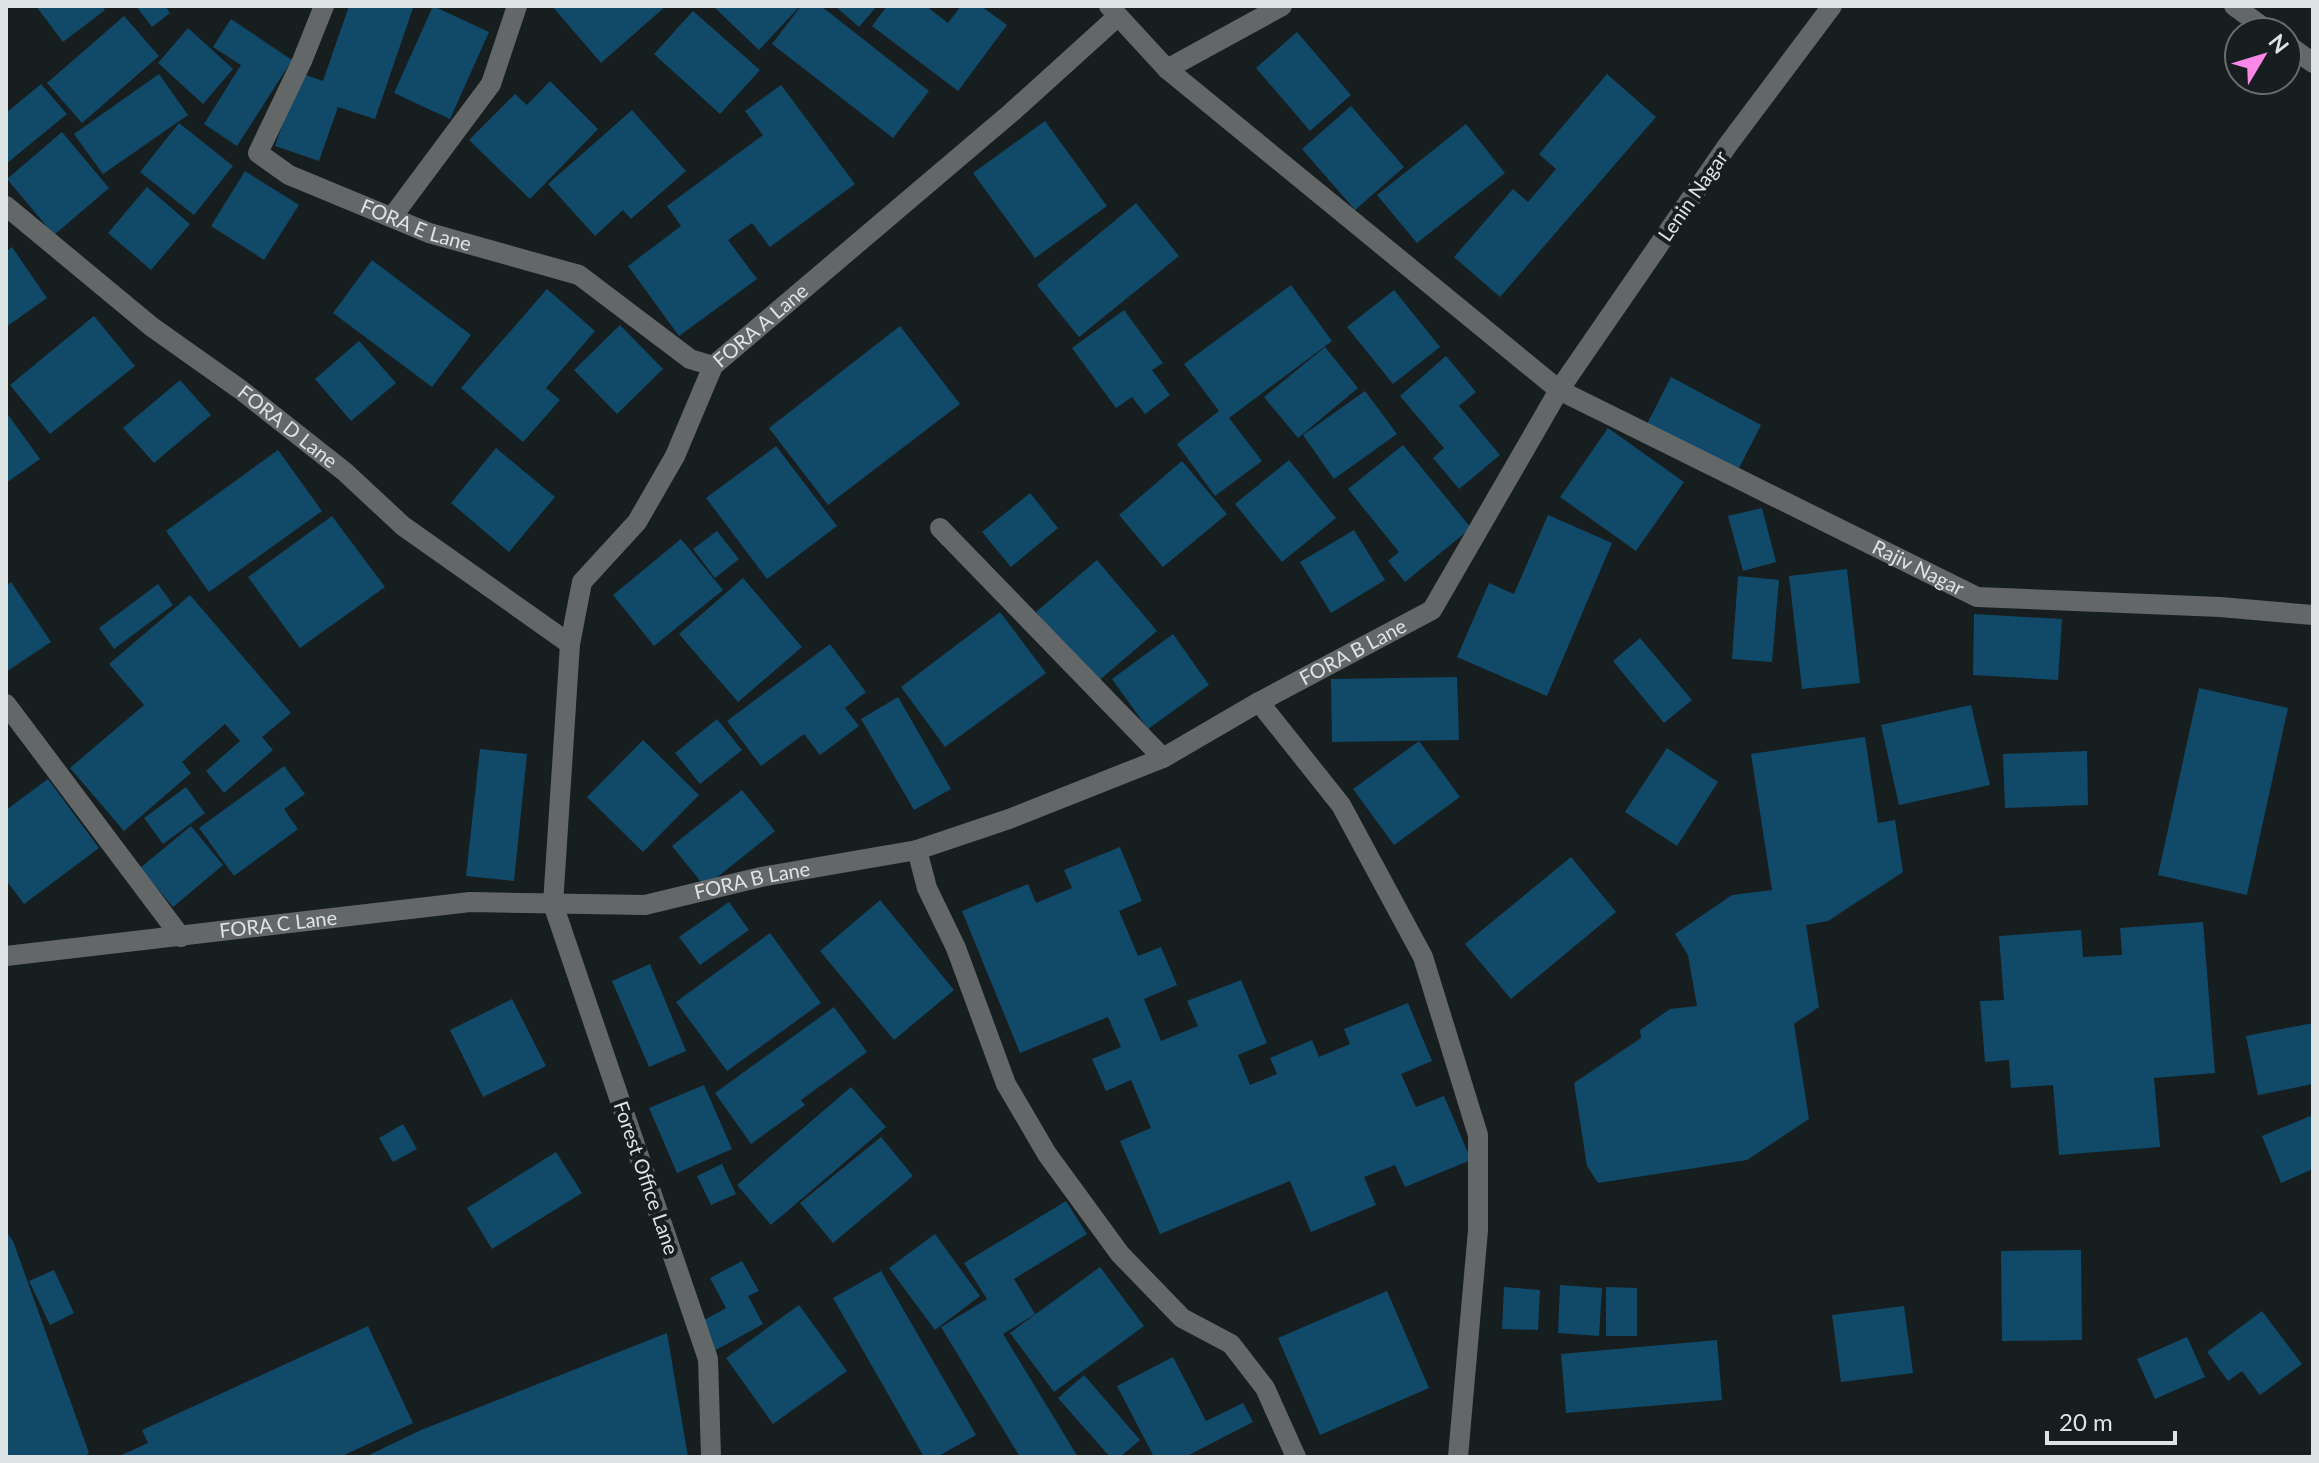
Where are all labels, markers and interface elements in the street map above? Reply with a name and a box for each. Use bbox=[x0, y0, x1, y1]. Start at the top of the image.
north arrow bbox=[2223, 16, 2303, 96]
text: N bbox=[2263, 28, 2295, 58]
street label: Lenin Nagar bbox=[1652, 145, 1732, 245]
street label: FORA E Lane bbox=[357, 193, 474, 255]
street label: FORA A Lane bbox=[707, 278, 812, 372]
street label: FORA D Lane bbox=[234, 379, 343, 473]
street label: Rajiv Nagar bbox=[1869, 534, 1969, 600]
street label: FORA B Lane bbox=[1295, 613, 1410, 689]
street label: FORA B Lane bbox=[691, 856, 812, 904]
street label: FORA C Lane bbox=[218, 905, 338, 942]
street label: Forest Office Lane bbox=[609, 1098, 684, 1258]
scale bar bbox=[2047, 1395, 2175, 1445]
text: 20 m bbox=[2059, 1407, 2113, 1436]

